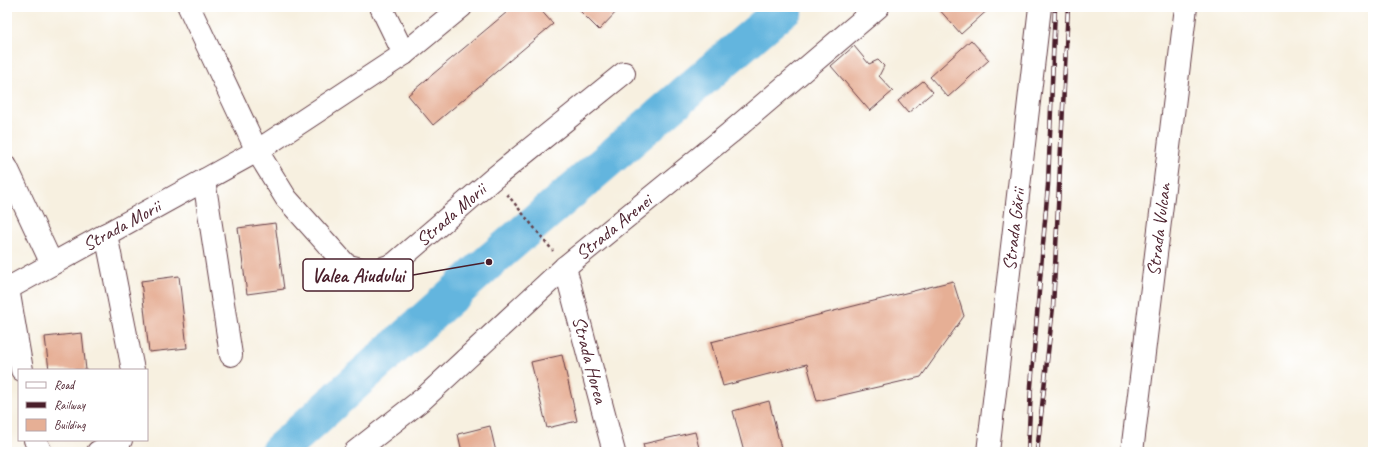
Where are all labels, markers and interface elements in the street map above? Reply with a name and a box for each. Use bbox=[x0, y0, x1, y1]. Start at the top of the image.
street label: Strada Morii bbox=[411, 176, 493, 252]
street label: Strada Vulcan bbox=[1141, 180, 1177, 277]
street label: Strada Gării bbox=[997, 185, 1031, 272]
street label: Strada Arenei bbox=[571, 188, 659, 265]
street label: Strada Morii bbox=[79, 193, 167, 257]
callout: Valea Aiudului bbox=[303, 259, 413, 291]
text: Valea Aiudului bbox=[311, 263, 408, 288]
street label: Strada Horea bbox=[567, 314, 613, 407]
legend bbox=[18, 369, 148, 441]
text: Road bbox=[54, 377, 76, 393]
text: Railway bbox=[54, 397, 86, 413]
text: Building bbox=[54, 417, 86, 433]

